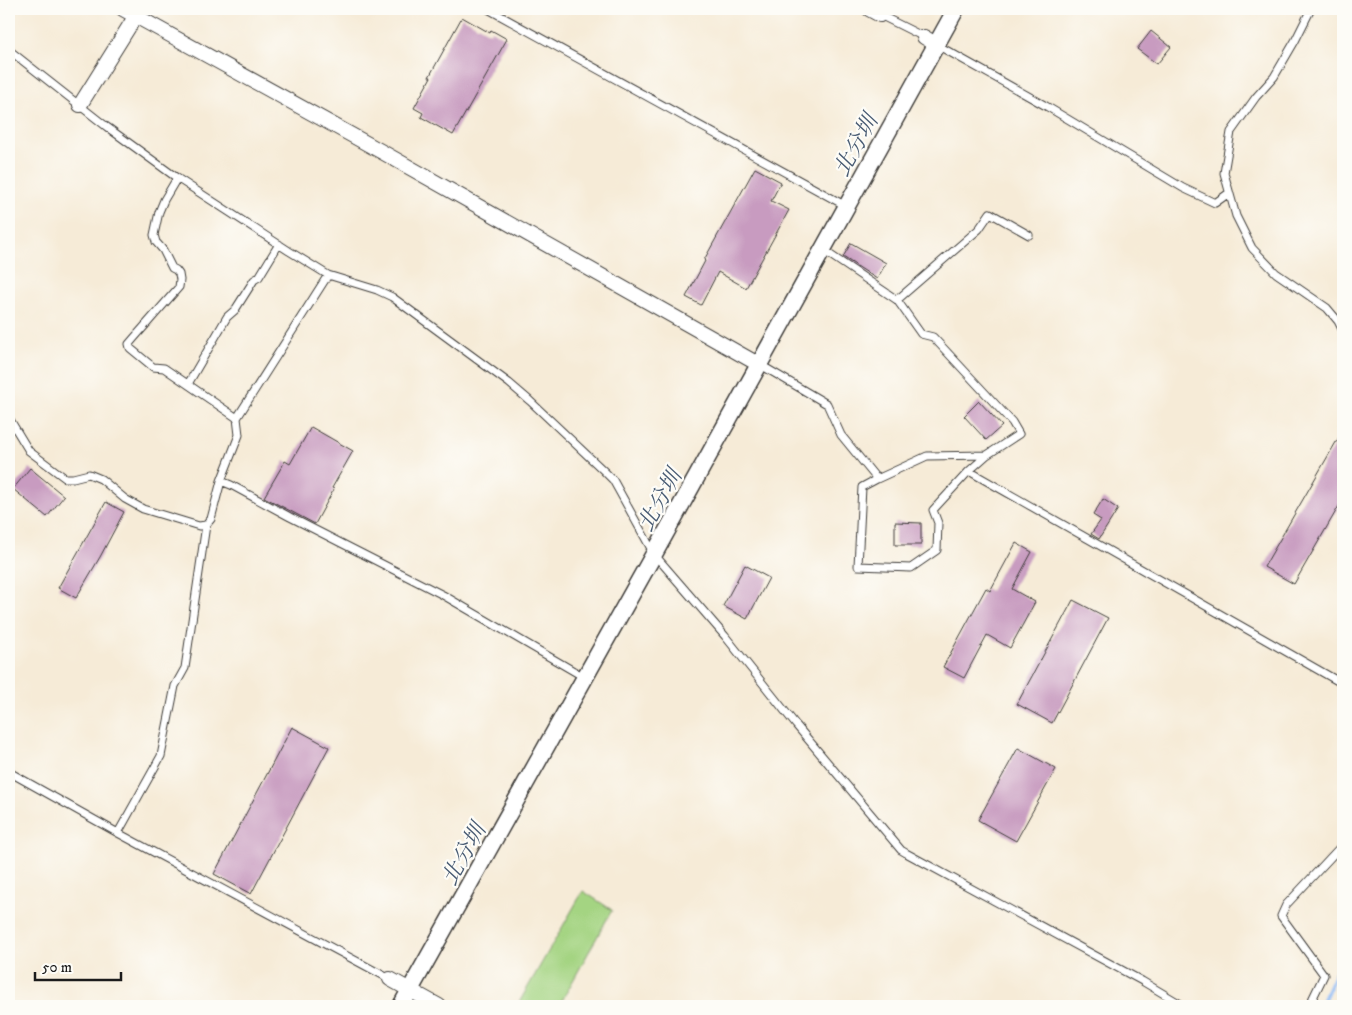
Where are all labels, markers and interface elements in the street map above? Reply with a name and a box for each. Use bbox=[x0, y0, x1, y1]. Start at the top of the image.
water label: 北分圳 bbox=[829, 107, 886, 181]
water label: 北分圳 bbox=[633, 462, 690, 536]
water label: 北分圳 bbox=[437, 816, 494, 890]
scale bar bbox=[35, 950, 121, 982]
text: 50 m bbox=[42, 958, 72, 977]

